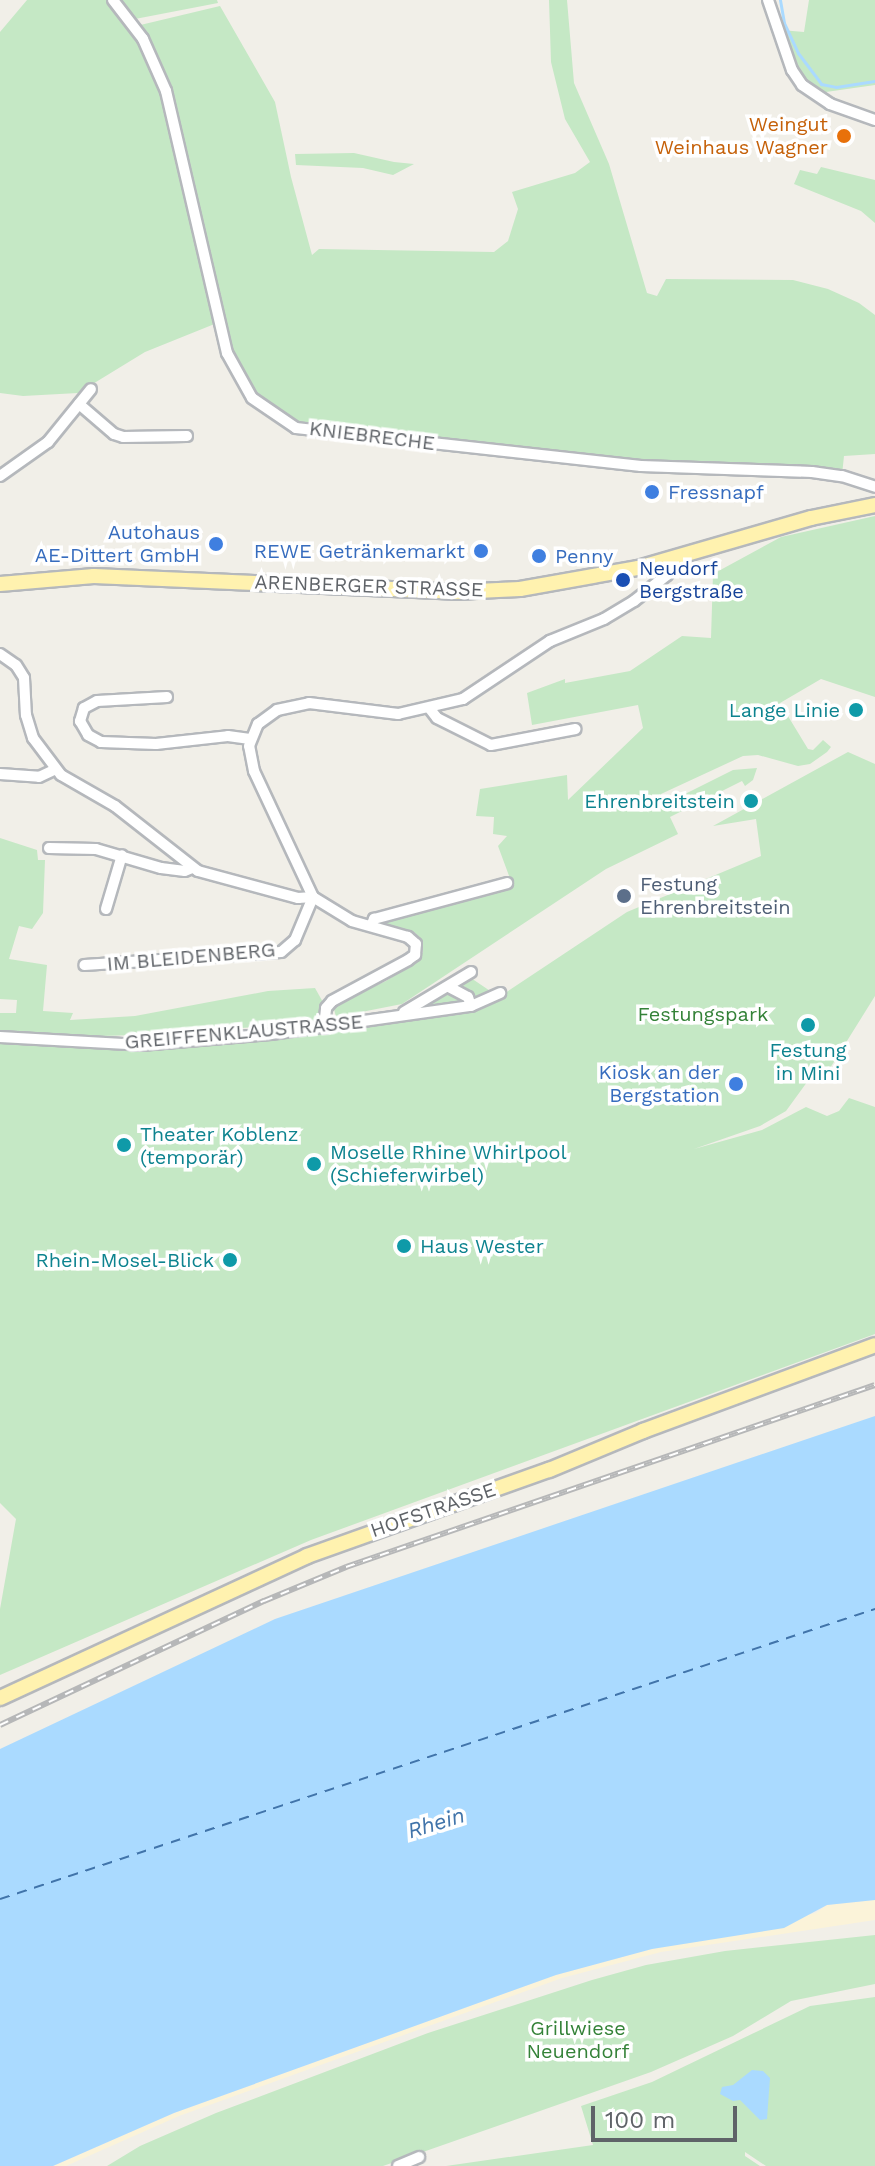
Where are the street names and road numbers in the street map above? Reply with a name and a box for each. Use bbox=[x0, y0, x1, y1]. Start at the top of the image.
street label: KNIEBRECHE bbox=[308, 416, 436, 456]
street label: ARENBERGER STRASSE bbox=[254, 570, 484, 602]
street label: IM BLEIDENBERG bbox=[106, 938, 276, 976]
street label: GREIFFENKLAUSTRASSE bbox=[124, 1010, 364, 1054]
street label: HOFSTRASSE bbox=[367, 1477, 499, 1543]

